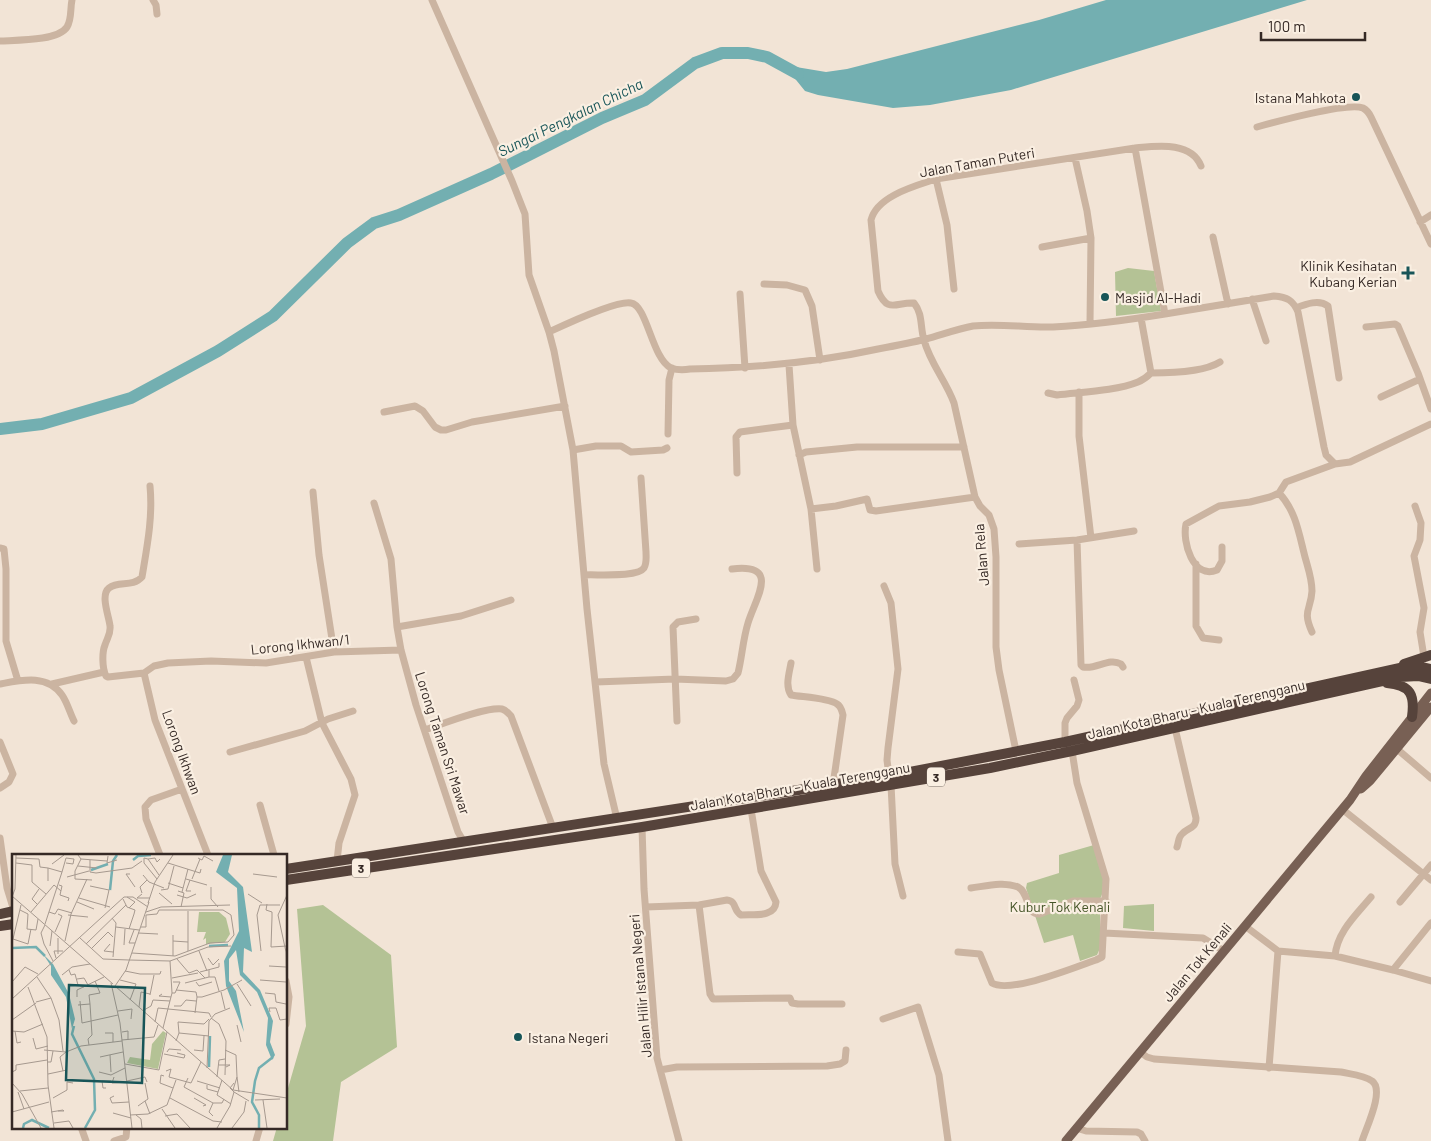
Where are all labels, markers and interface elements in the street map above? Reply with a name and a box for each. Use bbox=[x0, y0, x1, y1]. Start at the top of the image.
scale bar bbox=[1261, 10, 1365, 42]
text: 100 m bbox=[1268, 17, 1306, 35]
water label: Sungai Pengkalan Chicha bbox=[495, 74, 645, 160]
place label: Istana Mahkota bbox=[1255, 89, 1346, 106]
marker: Istana Mahkota bbox=[1350, 91, 1362, 103]
street label: Jalan Taman Puteri bbox=[918, 143, 1036, 181]
place label: Klinik Kesihatan Kubang Kerian bbox=[1300, 257, 1397, 290]
marker: Klinik Kesihatan Kubang Kerian bbox=[1401, 266, 1415, 280]
place label: Masjid Al-Hadi bbox=[1115, 289, 1201, 306]
marker: Masjid Al-Hadi bbox=[1099, 291, 1111, 303]
street label: Jalan Rela bbox=[970, 523, 992, 587]
street label: Lorong Ikhwan/1 bbox=[250, 630, 350, 658]
street label: Lorong Taman Sri Mawar bbox=[412, 670, 474, 816]
street label: Jalan Kota Bharu – Kuala Terengganu bbox=[1085, 676, 1307, 742]
street label: Lorong Ikhwan bbox=[159, 707, 205, 797]
street label: Jalan Kota Bharu – Kuala Terengganu bbox=[689, 758, 911, 814]
road number: 3 bbox=[927, 768, 945, 786]
inset map bbox=[12, 854, 288, 1128]
road number: 3 bbox=[352, 858, 370, 878]
park label: Kubur Tok Kenali bbox=[1010, 898, 1110, 915]
street label: Jalan Hilir Istana Negeri bbox=[625, 914, 655, 1058]
street label: Jalan Tok Kenali bbox=[1159, 919, 1235, 1005]
place label: Istana Negeri bbox=[528, 1029, 609, 1046]
marker: Istana Negeri bbox=[512, 1031, 524, 1043]

